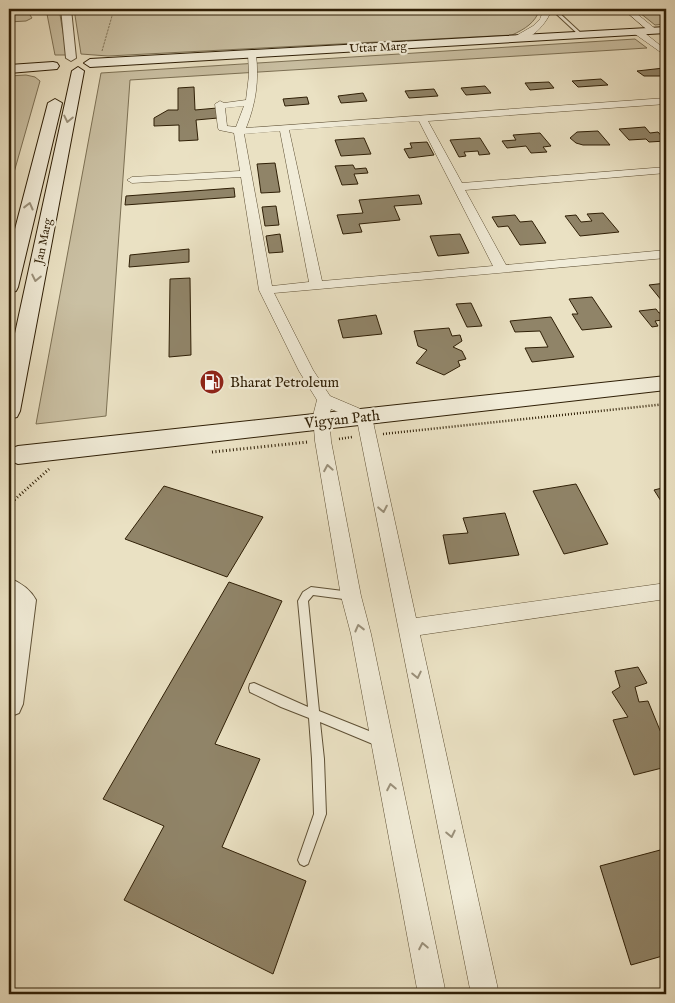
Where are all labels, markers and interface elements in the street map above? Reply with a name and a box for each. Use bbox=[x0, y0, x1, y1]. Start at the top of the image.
street label: Uttar Marg bbox=[349, 38, 408, 56]
one-way arrow bbox=[64, 114, 74, 123]
one-way arrow bbox=[23, 201, 34, 210]
street label: Jan Marg bbox=[31, 216, 57, 267]
one-way arrow bbox=[31, 274, 42, 282]
fuel station icon: Bharat Petroleum bbox=[199, 369, 225, 395]
place label: Bharat Petroleum bbox=[230, 373, 340, 392]
street label: Vigyan Path bbox=[302, 406, 381, 433]
one-way arrow bbox=[323, 464, 333, 473]
one-way arrow bbox=[377, 504, 387, 513]
one-way arrow bbox=[354, 623, 365, 632]
one-way arrow bbox=[411, 671, 422, 680]
one-way arrow bbox=[386, 783, 397, 791]
one-way arrow bbox=[445, 830, 456, 839]
one-way arrow bbox=[418, 942, 428, 951]

